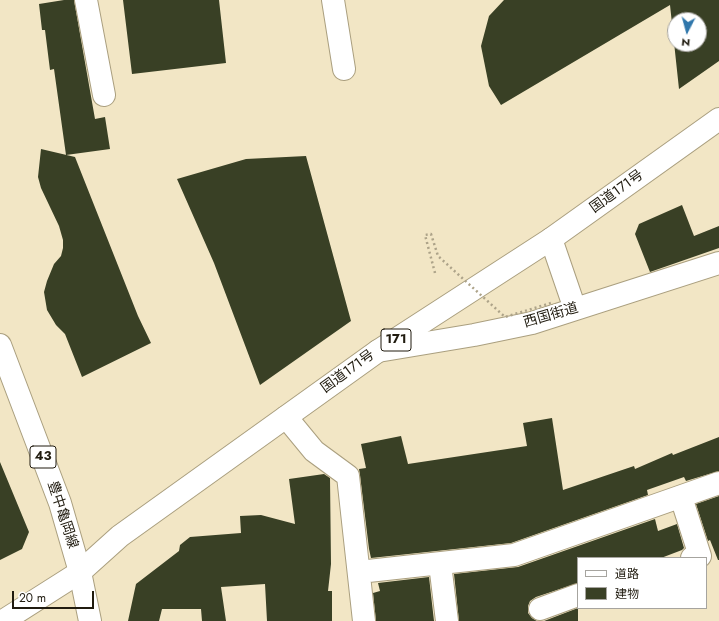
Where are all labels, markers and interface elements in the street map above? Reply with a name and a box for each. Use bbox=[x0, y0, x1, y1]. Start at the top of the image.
north arrow bbox=[667, 12, 707, 52]
text: N bbox=[681, 35, 691, 51]
street label: 国道171号 bbox=[587, 167, 647, 217]
street label: 西国街道 bbox=[522, 300, 580, 332]
road number: 171 bbox=[381, 329, 411, 351]
street label: 国道171号 bbox=[318, 347, 378, 397]
road number: 43 bbox=[30, 446, 56, 468]
street label: 豊中亀岡線 bbox=[43, 479, 81, 551]
legend bbox=[577, 557, 707, 609]
text: 道路 bbox=[615, 565, 639, 583]
scale bar bbox=[14, 583, 96, 609]
text: 建物 bbox=[615, 585, 639, 603]
text: 20 m bbox=[19, 589, 46, 607]

